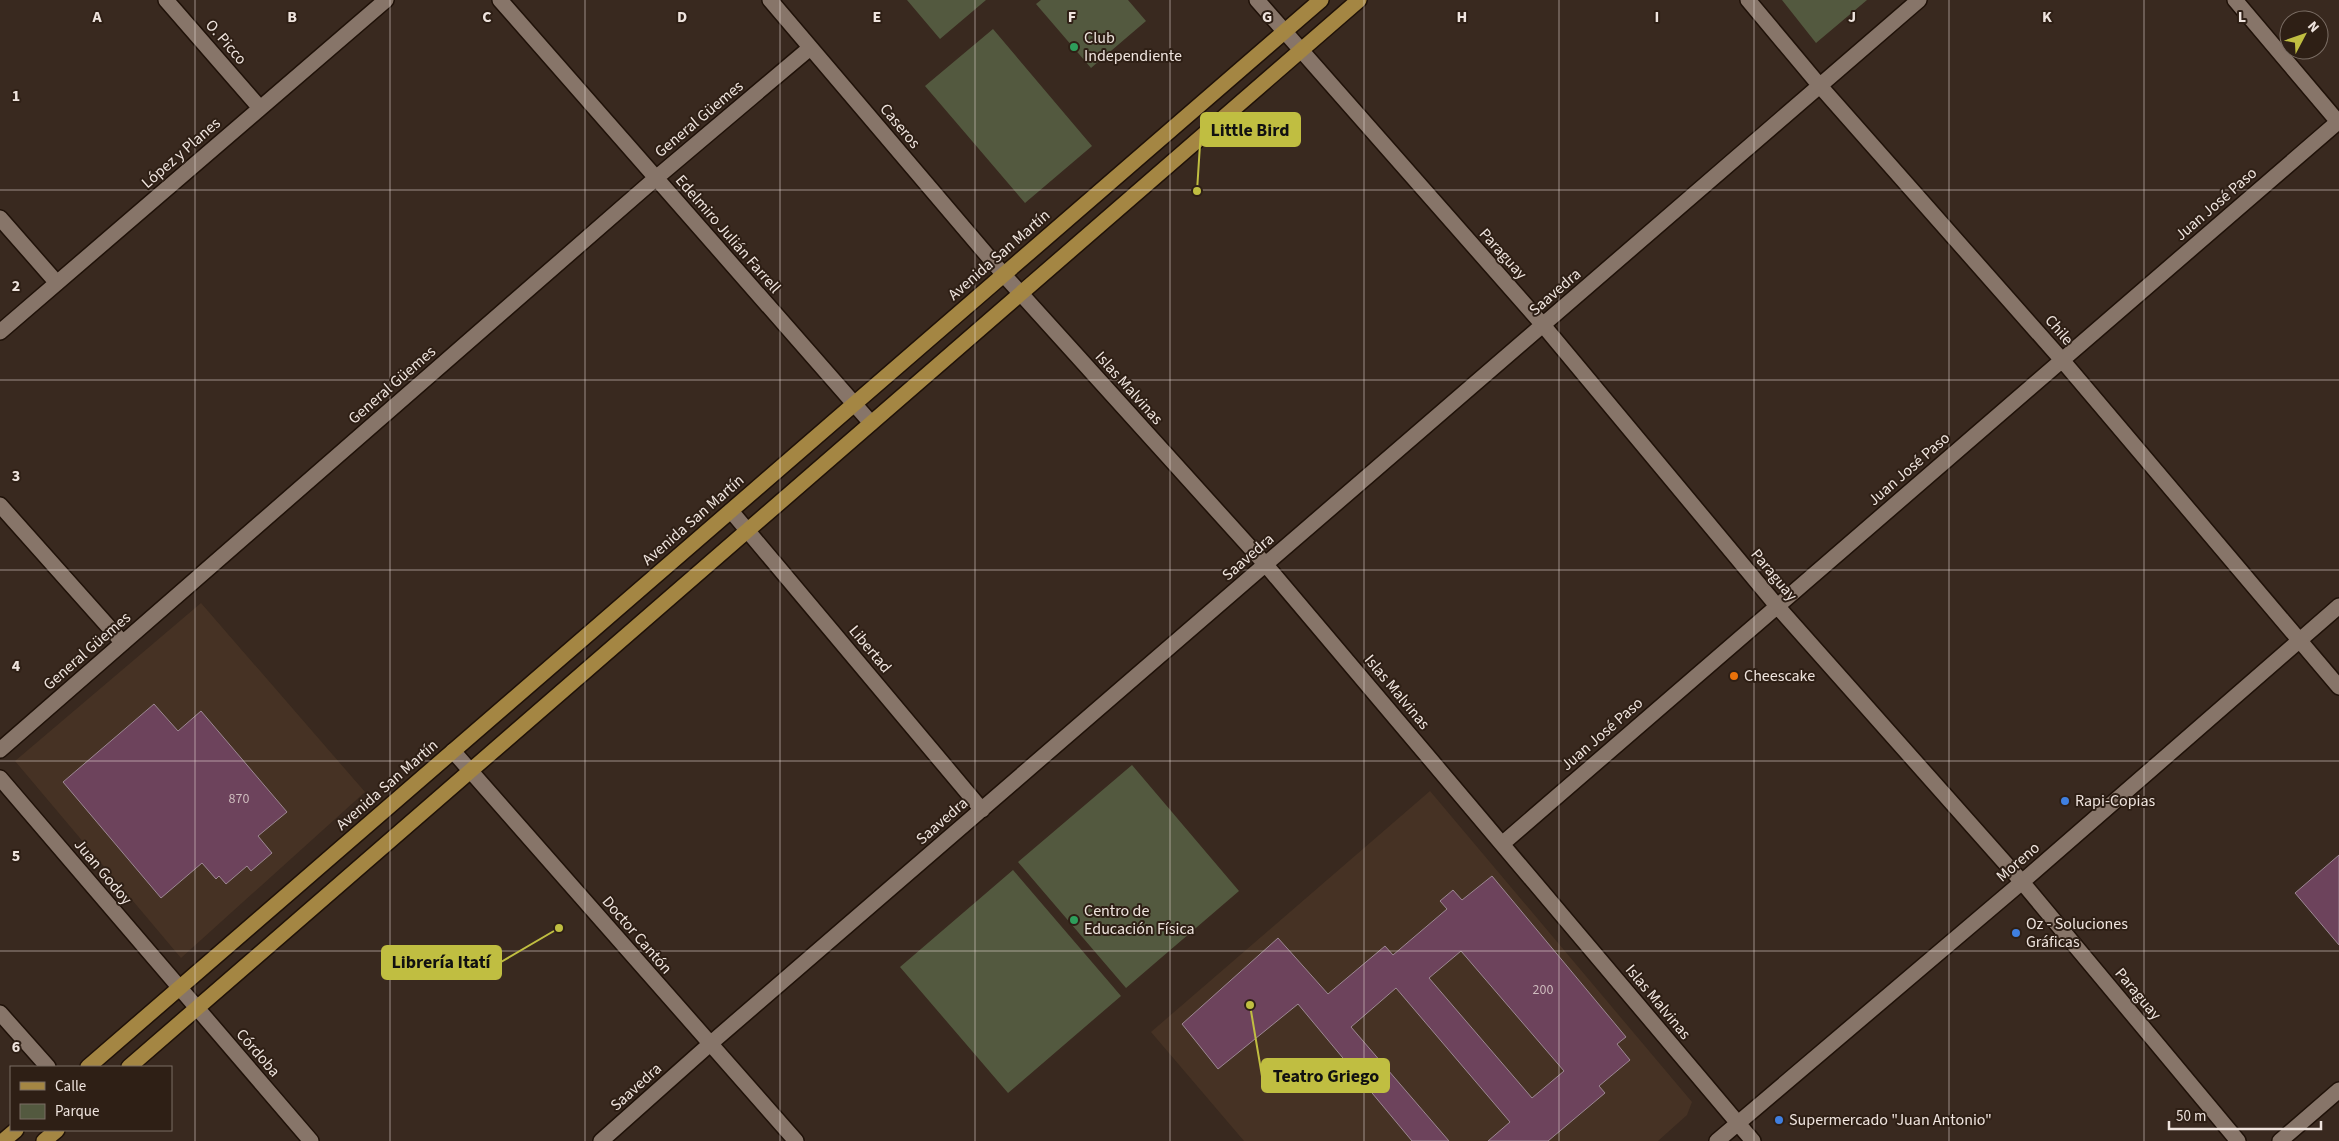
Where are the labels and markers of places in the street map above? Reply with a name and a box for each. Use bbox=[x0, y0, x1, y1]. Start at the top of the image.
place label: Club Independiente bbox=[1084, 27, 1182, 67]
marker: Club Independiente bbox=[1068, 41, 1080, 53]
callout: Little Bird bbox=[1201, 113, 1300, 146]
place label: Cheescake bbox=[1744, 665, 1815, 687]
marker: Cheescake bbox=[1728, 670, 1740, 682]
place label: Rapi-Copias bbox=[2075, 790, 2156, 812]
marker: Rapi-Copias bbox=[2059, 795, 2071, 807]
place label: Centro de Educación Física bbox=[1084, 900, 1195, 940]
place label: Oz - Soluciones Gráficas bbox=[2026, 913, 2128, 953]
marker: Centro de Educación Física bbox=[1068, 914, 1080, 926]
marker: Oz - Soluciones Gráficas bbox=[2010, 927, 2022, 939]
callout: Librería Itatí bbox=[382, 946, 501, 979]
callout: Teatro Griego bbox=[1262, 1059, 1389, 1092]
place label: Supermercado "Juan Antonio" bbox=[1789, 1109, 1992, 1131]
marker: Supermercado "Juan Antonio" bbox=[1773, 1114, 1785, 1126]

